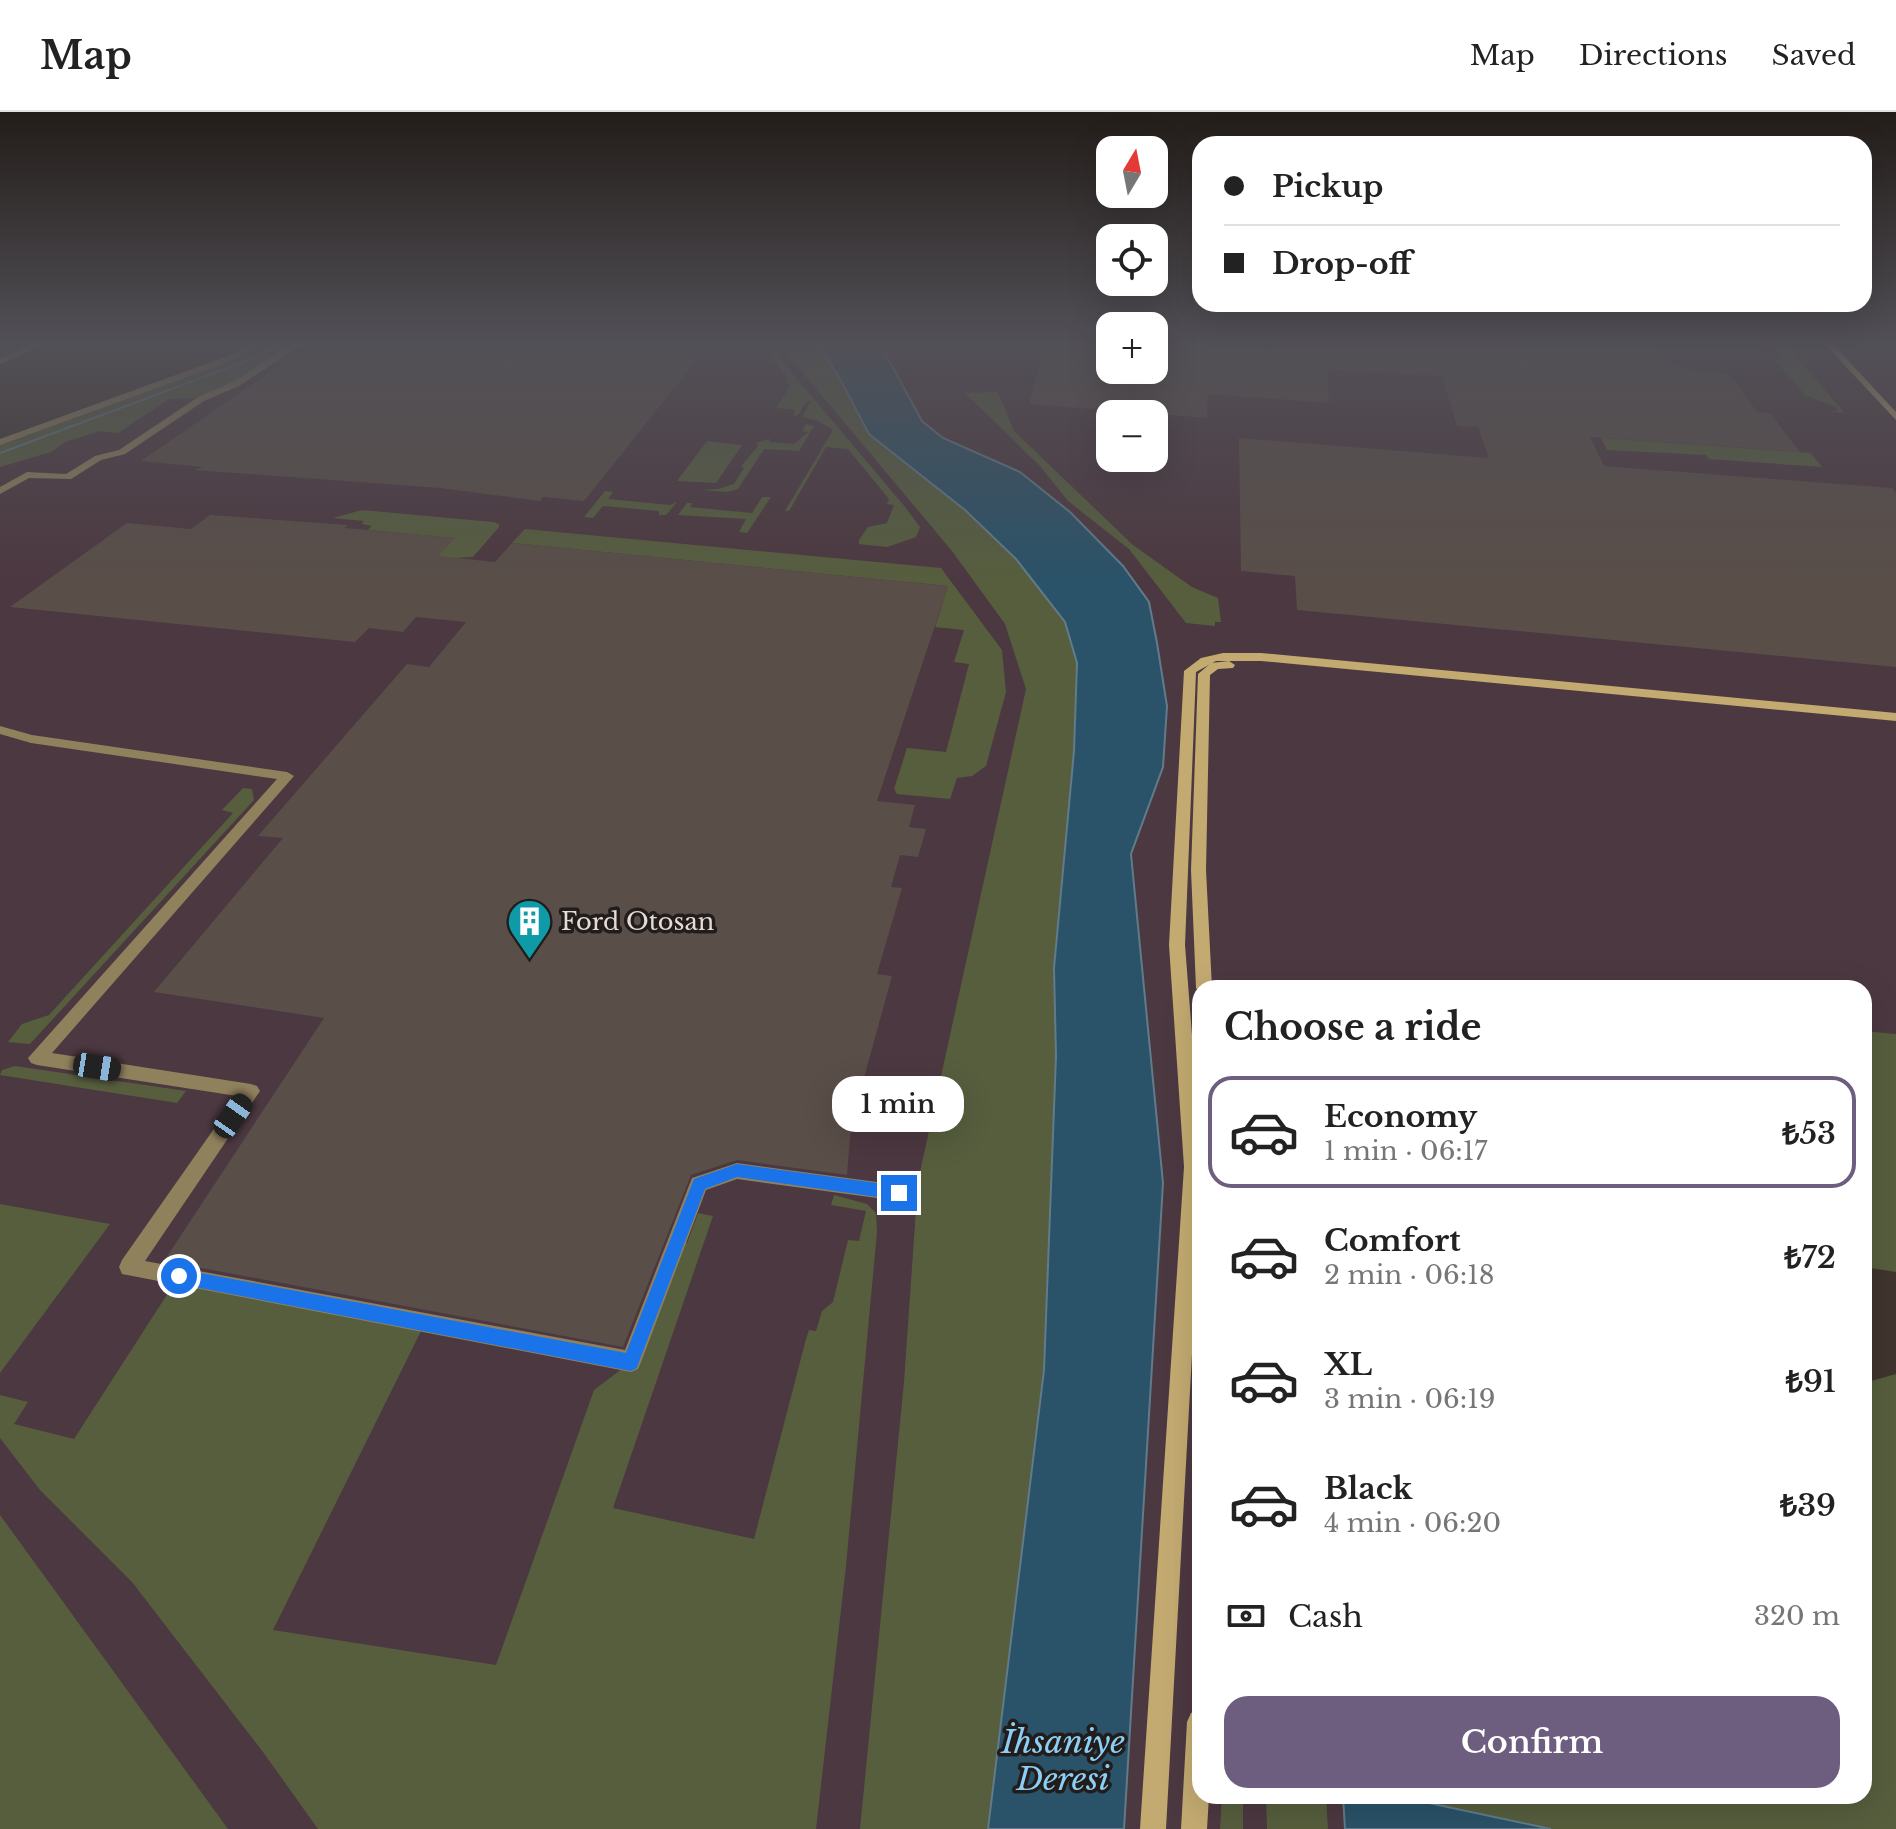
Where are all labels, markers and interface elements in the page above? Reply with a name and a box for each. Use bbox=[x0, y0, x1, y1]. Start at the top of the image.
text: Map bbox=[40, 32, 132, 79]
text: Map bbox=[1470, 38, 1535, 73]
text: Directions bbox=[1579, 38, 1728, 73]
text: Saved bbox=[1772, 38, 1856, 73]
north arrow bbox=[1096, 136, 1168, 208]
map controls bbox=[1096, 136, 1168, 472]
text: Pickup bbox=[1272, 168, 1383, 205]
button: locate bbox=[1096, 224, 1168, 296]
text: Drop-off bbox=[1272, 245, 1412, 282]
button: + bbox=[1096, 312, 1168, 384]
button: − bbox=[1096, 400, 1168, 472]
building icon: Ford Otosan bbox=[506, 898, 554, 961]
place label: Ford Otosan bbox=[561, 907, 714, 936]
text: Choose a ride bbox=[1224, 1005, 1481, 1050]
car bbox=[71, 1051, 123, 1083]
callout: 1 min bbox=[833, 1077, 965, 1133]
text: 1 min bbox=[861, 1088, 935, 1120]
car bbox=[209, 1089, 257, 1143]
icon: car bbox=[1228, 1096, 1300, 1168]
text: Economy bbox=[1324, 1098, 1477, 1135]
text: ₺53 bbox=[1782, 1115, 1836, 1152]
text: 1 min · 06:17 bbox=[1324, 1135, 1487, 1167]
route end bbox=[881, 1175, 917, 1211]
icon: car bbox=[1228, 1220, 1300, 1292]
text: Comfort bbox=[1324, 1222, 1461, 1259]
text: ₺72 bbox=[1784, 1239, 1836, 1276]
route start bbox=[161, 1258, 197, 1294]
text: 2 min · 06:18 bbox=[1324, 1259, 1495, 1291]
icon: car bbox=[1228, 1344, 1300, 1416]
text: XL bbox=[1324, 1346, 1372, 1383]
text: ₺91 bbox=[1786, 1363, 1836, 1400]
text: 3 min · 06:19 bbox=[1324, 1383, 1496, 1415]
icon: car bbox=[1228, 1468, 1300, 1540]
text: Black bbox=[1324, 1470, 1412, 1507]
text: ₺39 bbox=[1780, 1487, 1836, 1524]
text: 4 min · 06:20 bbox=[1324, 1507, 1501, 1539]
icon: cash bbox=[1224, 1594, 1268, 1638]
text: Cash bbox=[1288, 1598, 1363, 1635]
text: 320 m bbox=[1754, 1600, 1840, 1632]
button: Confirm bbox=[1224, 1696, 1840, 1788]
water label: İhsaniye Deresi bbox=[1000, 1722, 1125, 1799]

